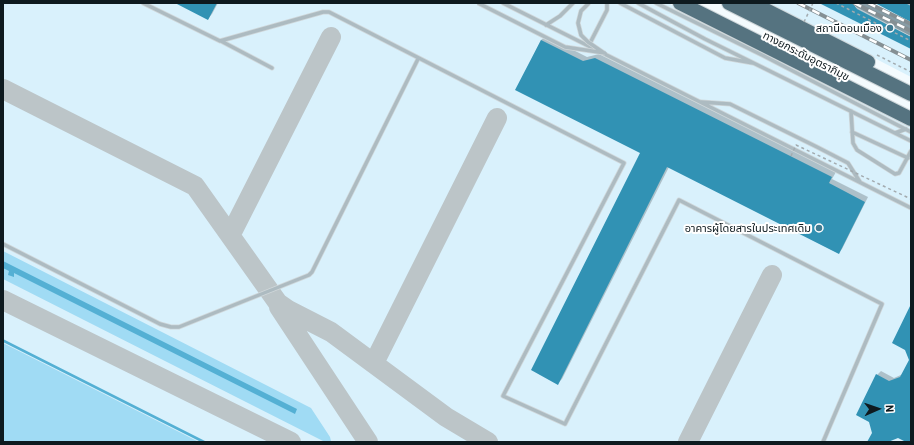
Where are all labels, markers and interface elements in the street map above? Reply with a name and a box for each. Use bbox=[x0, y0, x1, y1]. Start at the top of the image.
place label: สถานีดอนเมือง bbox=[816, 21, 882, 35]
marker: สถานีดอนเมือง bbox=[885, 23, 895, 33]
street label: ทางยกระดับอุตราภิมุข bbox=[761, 28, 851, 84]
place label: อาคารผู้โดยสารในประเทศเดิม bbox=[685, 221, 811, 235]
marker: อาคารผู้โดยสารในประเทศเดิม bbox=[814, 223, 824, 233]
north arrow bbox=[858, 389, 898, 429]
text: N bbox=[884, 405, 897, 412]

